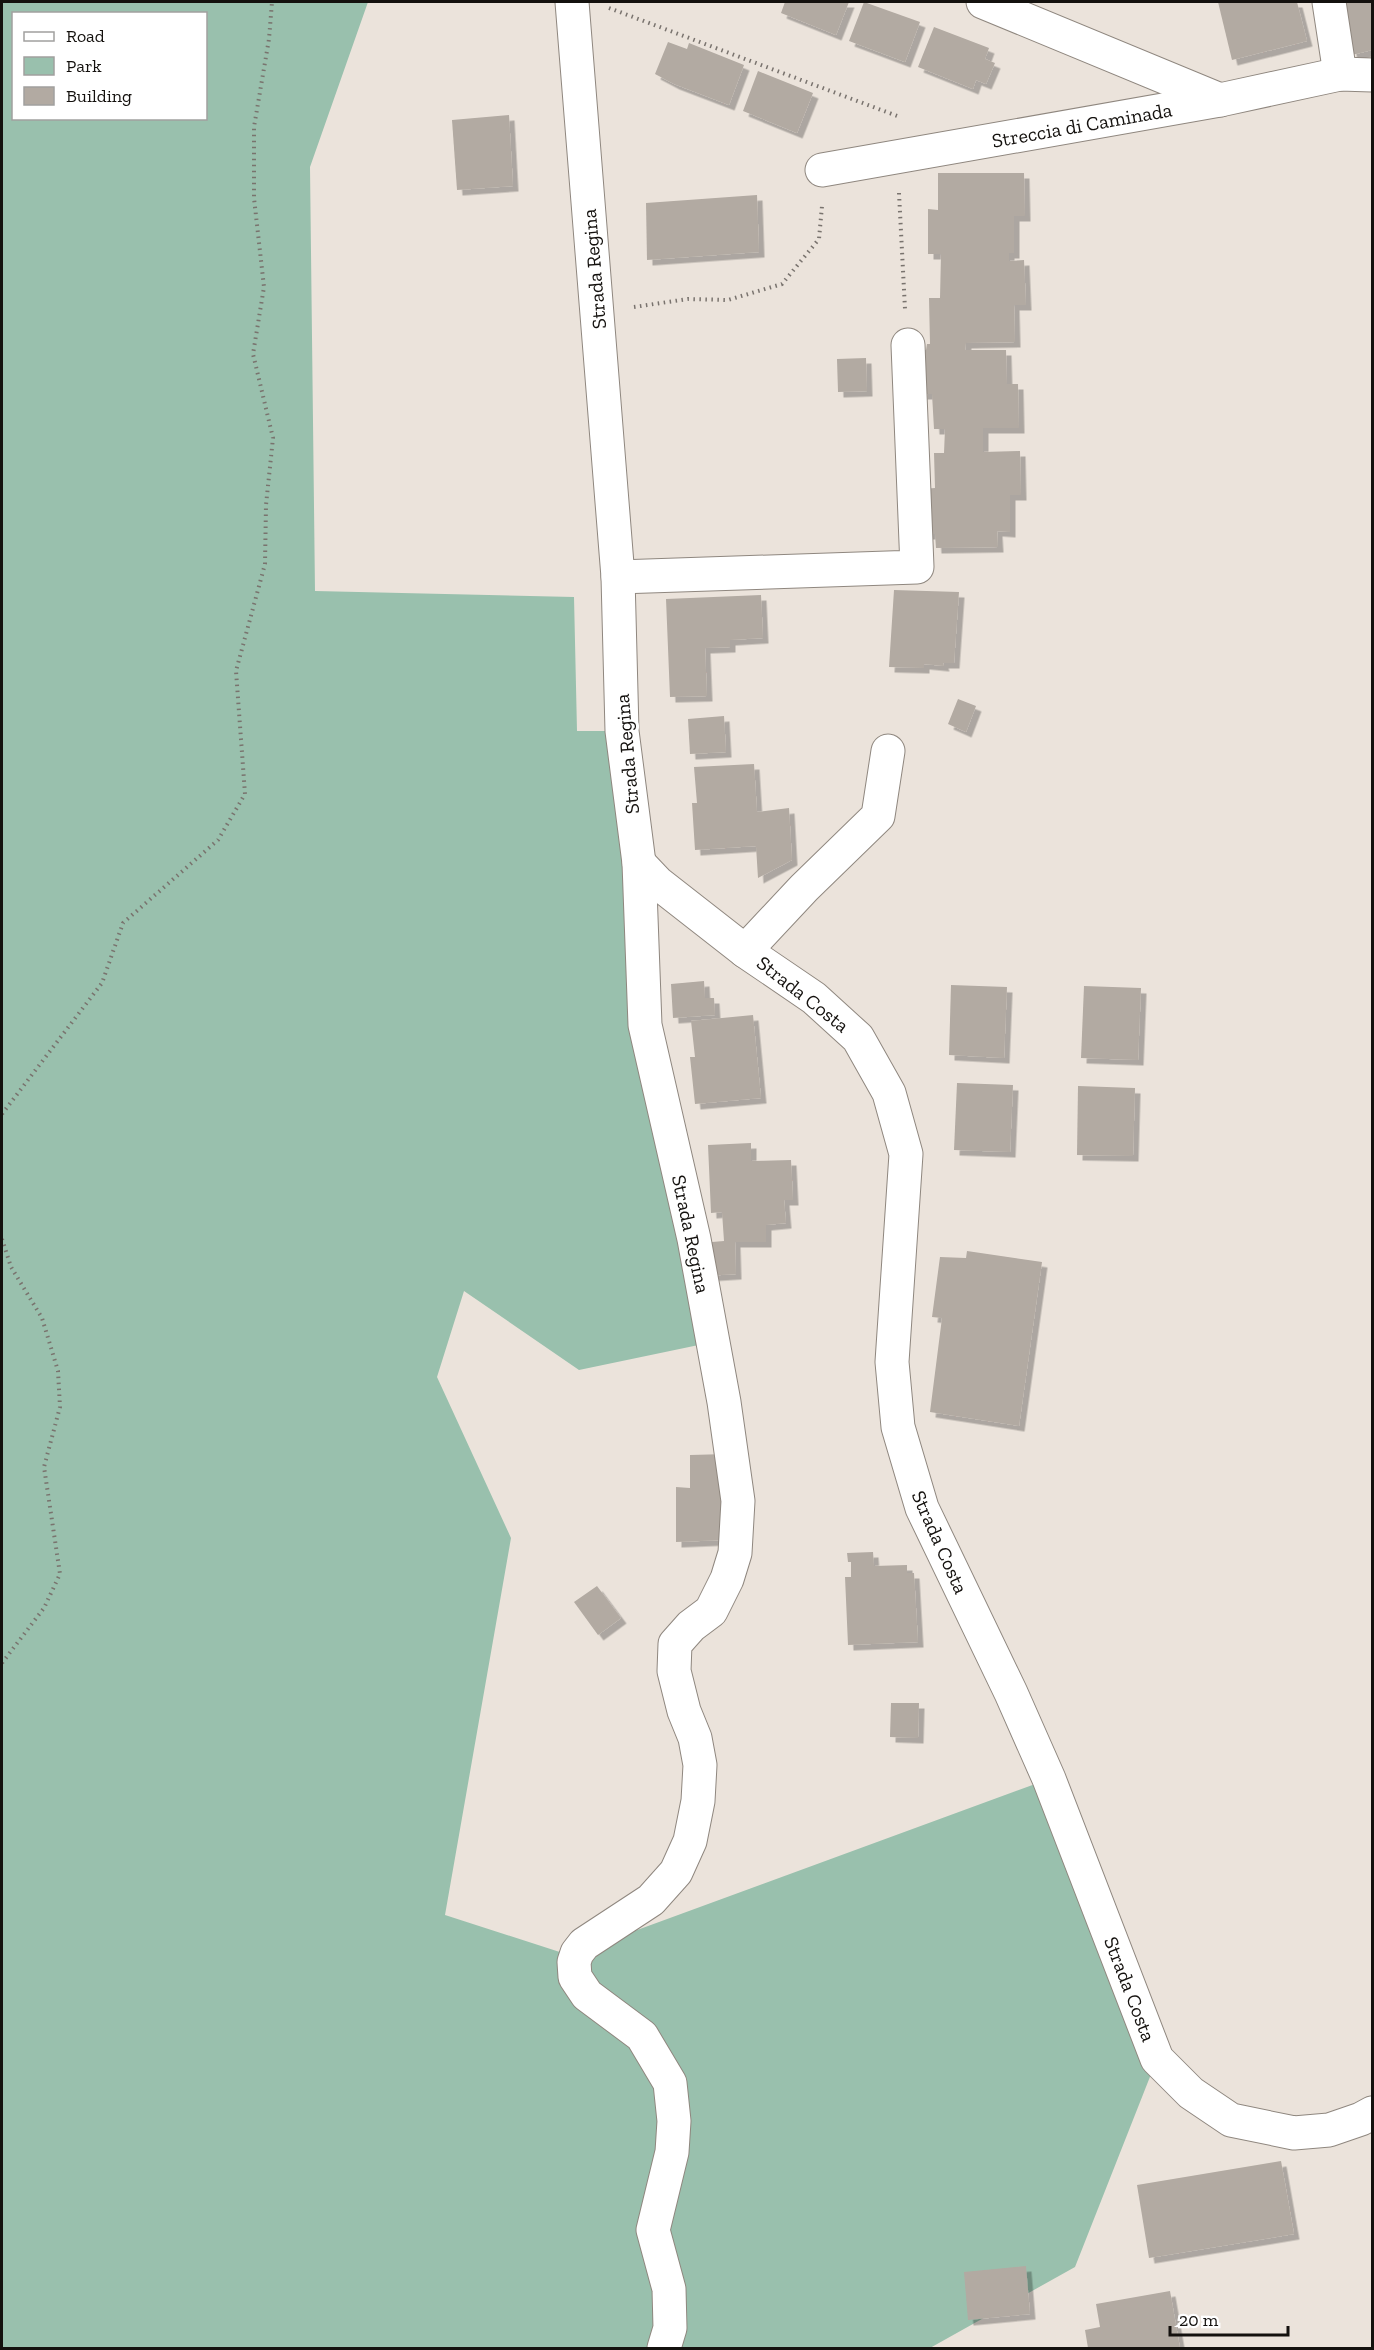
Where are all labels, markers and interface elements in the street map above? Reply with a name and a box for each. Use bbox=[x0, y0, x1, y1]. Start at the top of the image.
legend bbox=[12, 12, 207, 120]
text: Road bbox=[66, 25, 105, 47]
text: Park bbox=[66, 55, 102, 77]
text: Building bbox=[66, 85, 132, 107]
street label: Streccia di Caminada bbox=[990, 97, 1174, 153]
street label: Strada Regina bbox=[577, 208, 611, 330]
street label: Strada Regina bbox=[610, 693, 644, 815]
street label: Strada Costa bbox=[752, 951, 854, 1038]
street label: Strada Regina bbox=[667, 1173, 715, 1296]
street label: Strada Costa bbox=[907, 1487, 974, 1598]
street label: Strada Costa bbox=[1099, 1933, 1161, 2045]
scale bar bbox=[1170, 2299, 1288, 2337]
text: 20 m bbox=[1179, 2309, 1219, 2331]

